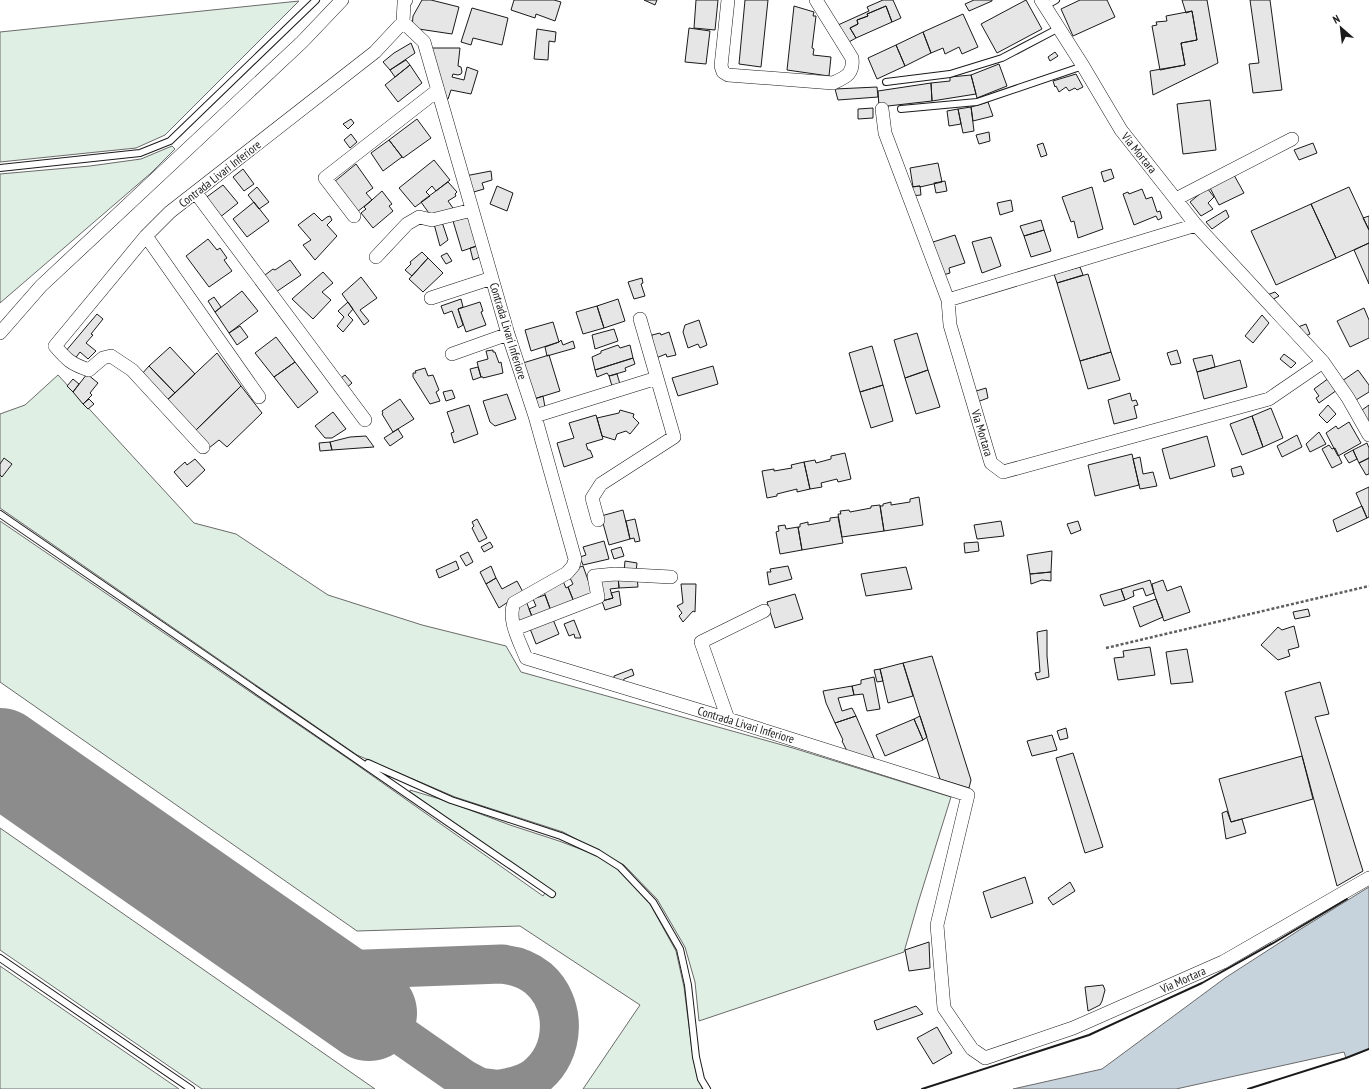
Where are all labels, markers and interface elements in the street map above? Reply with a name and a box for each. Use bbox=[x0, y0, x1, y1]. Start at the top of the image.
north arrow bbox=[1321, 8, 1361, 48]
text: N bbox=[1330, 12, 1342, 27]
street label: Via Mortara bbox=[1118, 128, 1160, 176]
street label: Contrada Livari Inferiore bbox=[176, 137, 264, 210]
street label: Contrada Livari Inferiore bbox=[487, 281, 530, 381]
street label: Via Mortara bbox=[968, 407, 997, 458]
street label: Contrada Livari Inferiore bbox=[696, 703, 796, 746]
street label: Via Mortara bbox=[1157, 963, 1208, 997]

